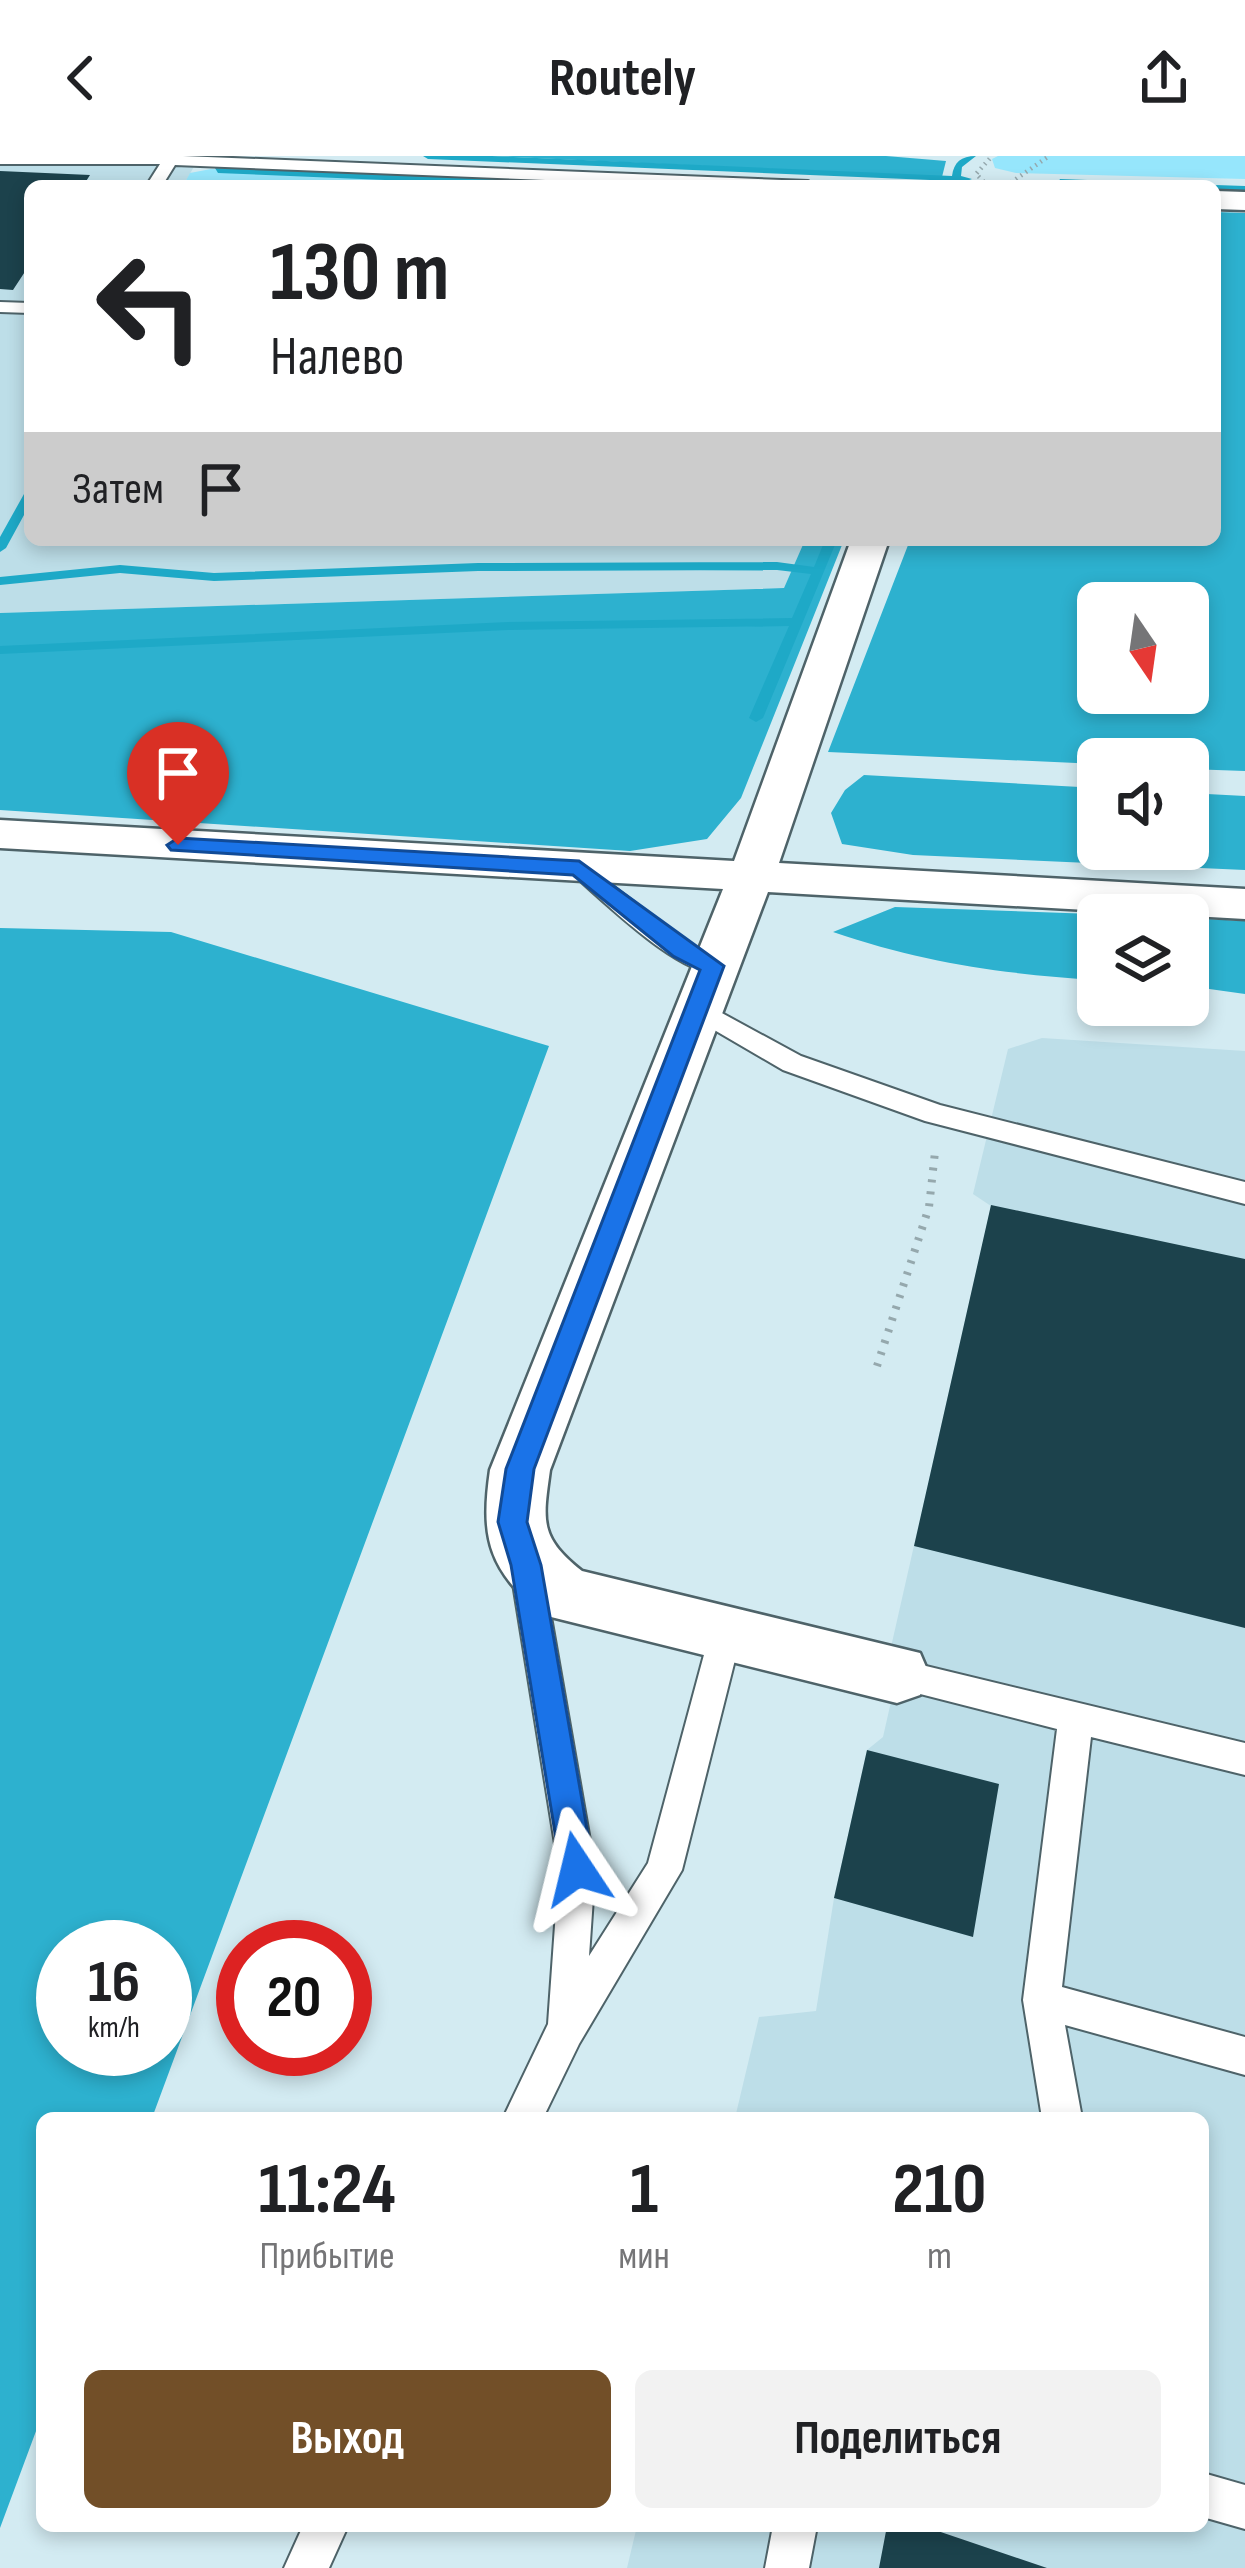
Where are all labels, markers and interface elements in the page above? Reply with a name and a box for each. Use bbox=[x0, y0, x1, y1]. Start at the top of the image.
icon: back bbox=[48, 45, 114, 111]
icon: share bbox=[1131, 45, 1197, 111]
text: Routely bbox=[549, 46, 696, 111]
text: 130 m bbox=[270, 223, 449, 324]
icon: left bbox=[72, 228, 228, 384]
text: Налево bbox=[270, 325, 404, 390]
icon: arrive bbox=[188, 456, 254, 522]
text: Затем bbox=[72, 462, 164, 517]
north arrow bbox=[1077, 582, 1209, 714]
map controls bbox=[1077, 582, 1209, 1026]
pin bbox=[127, 722, 229, 845]
button: sound bbox=[1077, 738, 1209, 870]
icon: arrive bbox=[145, 740, 211, 806]
button: layers bbox=[1077, 894, 1209, 1026]
position arrow bbox=[514, 1806, 640, 1932]
speed limit sign: 20 bbox=[216, 1920, 372, 2076]
text: 16 bbox=[88, 1947, 140, 2019]
text: km/h bbox=[88, 2010, 140, 2046]
text: 11:24 bbox=[258, 2147, 396, 2234]
text: 1 bbox=[630, 2147, 658, 2234]
text: 210 bbox=[892, 2147, 987, 2234]
text: Прибытие bbox=[260, 2233, 395, 2280]
text: мин bbox=[618, 2233, 670, 2280]
text: m bbox=[927, 2233, 952, 2280]
button: Выход bbox=[84, 2370, 611, 2508]
button: Поделиться bbox=[635, 2370, 1161, 2508]

